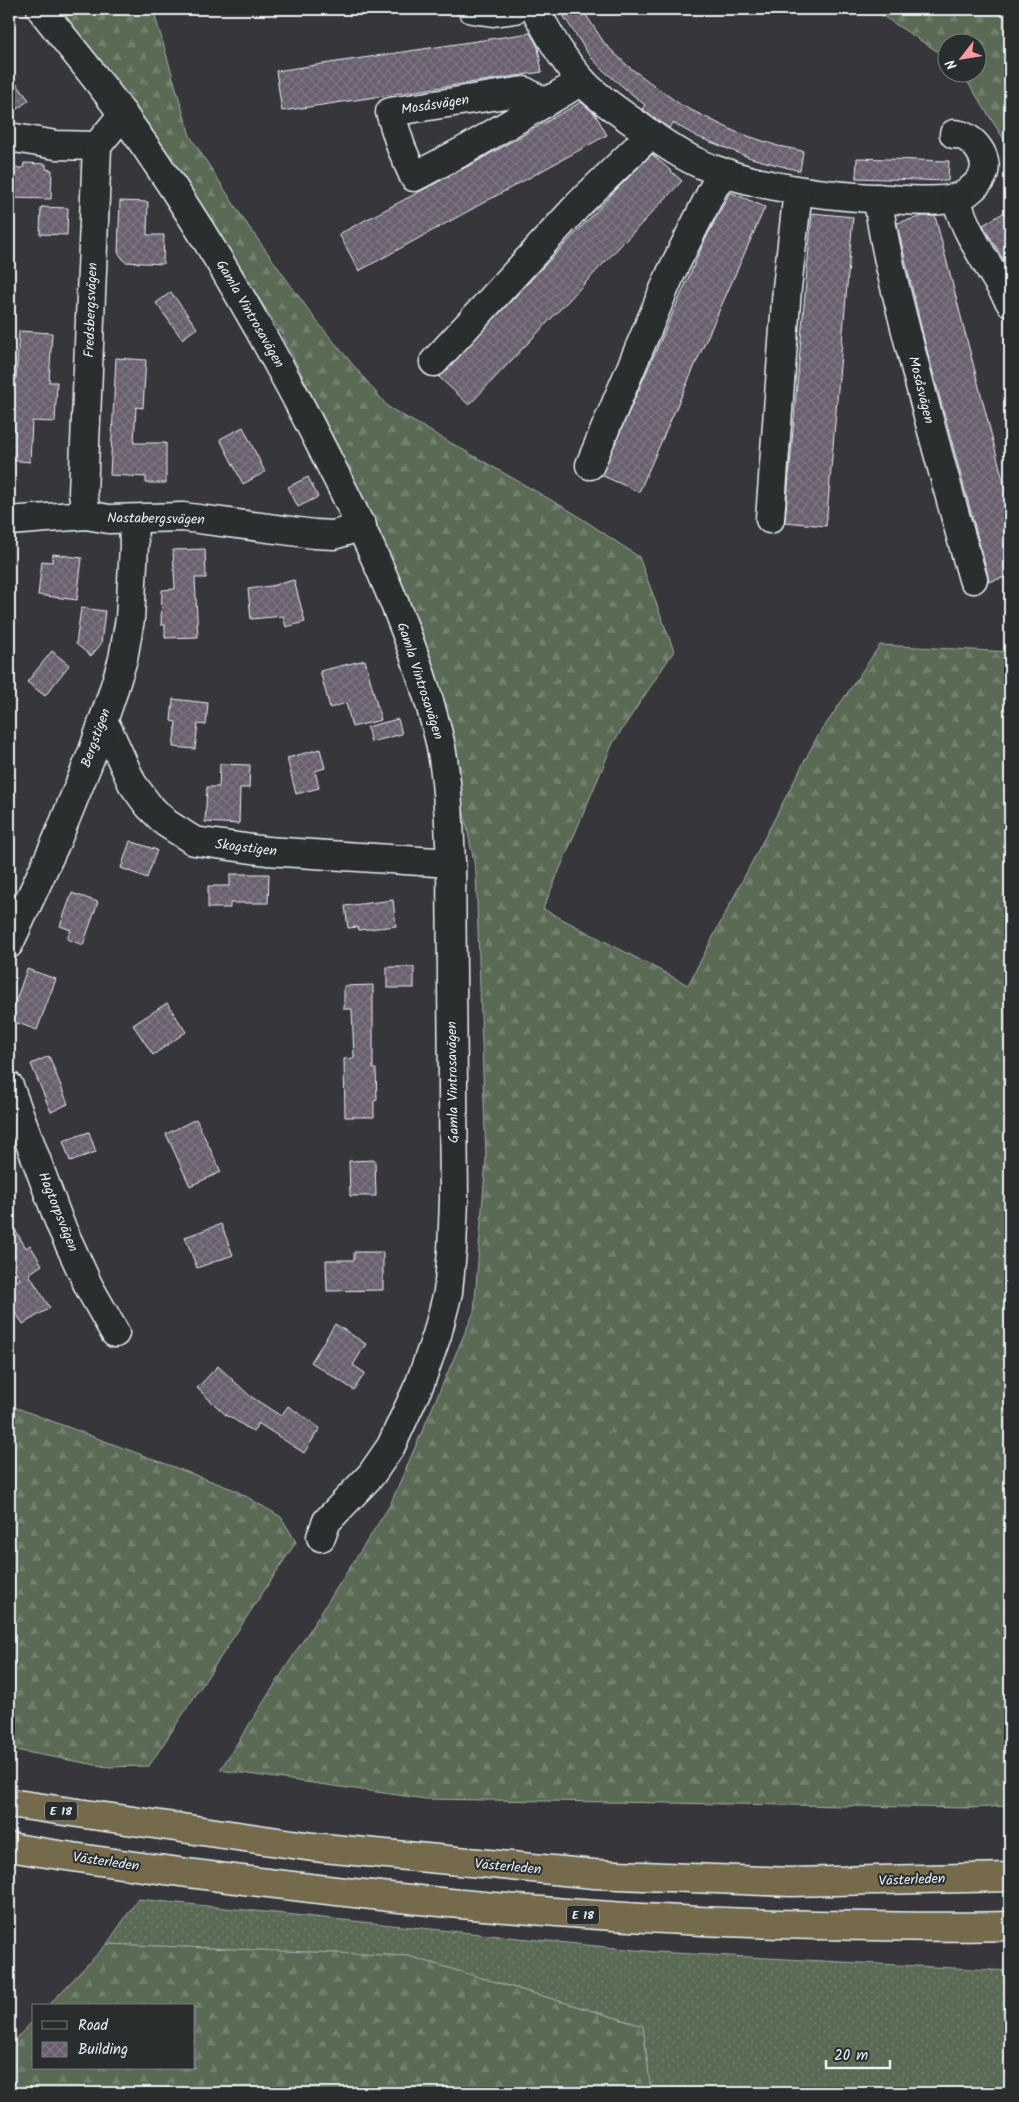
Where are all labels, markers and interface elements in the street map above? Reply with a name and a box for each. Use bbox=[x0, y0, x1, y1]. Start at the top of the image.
north arrow bbox=[936, 32, 986, 82]
text: N bbox=[940, 55, 963, 74]
street label: Mosåsvägen bbox=[399, 89, 471, 121]
street label: Gamla Vintrosavägen bbox=[210, 256, 290, 372]
street label: Fredsbergsvägen bbox=[78, 262, 104, 358]
street label: Mosåsvägen bbox=[902, 354, 940, 426]
street label: Nastabergsvägen bbox=[107, 507, 205, 531]
street label: Gamla Vintrosavägen bbox=[391, 620, 449, 742]
street label: Bergstigen bbox=[75, 705, 117, 771]
street label: Skogstigen bbox=[214, 833, 278, 863]
street label: Gamla Vintrosavägen bbox=[441, 1021, 465, 1143]
street label: Hagtorpsvägen bbox=[32, 1169, 84, 1255]
road number: E 18 bbox=[45, 1802, 77, 1820]
street label: Västerleden bbox=[71, 1846, 141, 1878]
street label: Västerleden bbox=[474, 1853, 542, 1881]
street label: Västerleden bbox=[878, 1868, 946, 1892]
road number: E 18 bbox=[567, 1906, 599, 1924]
legend bbox=[32, 2004, 195, 2070]
text: Road bbox=[78, 2014, 109, 2038]
scale bar bbox=[826, 2037, 890, 2069]
text: Building bbox=[78, 2038, 128, 2062]
text: 20 m bbox=[834, 2044, 868, 2068]

